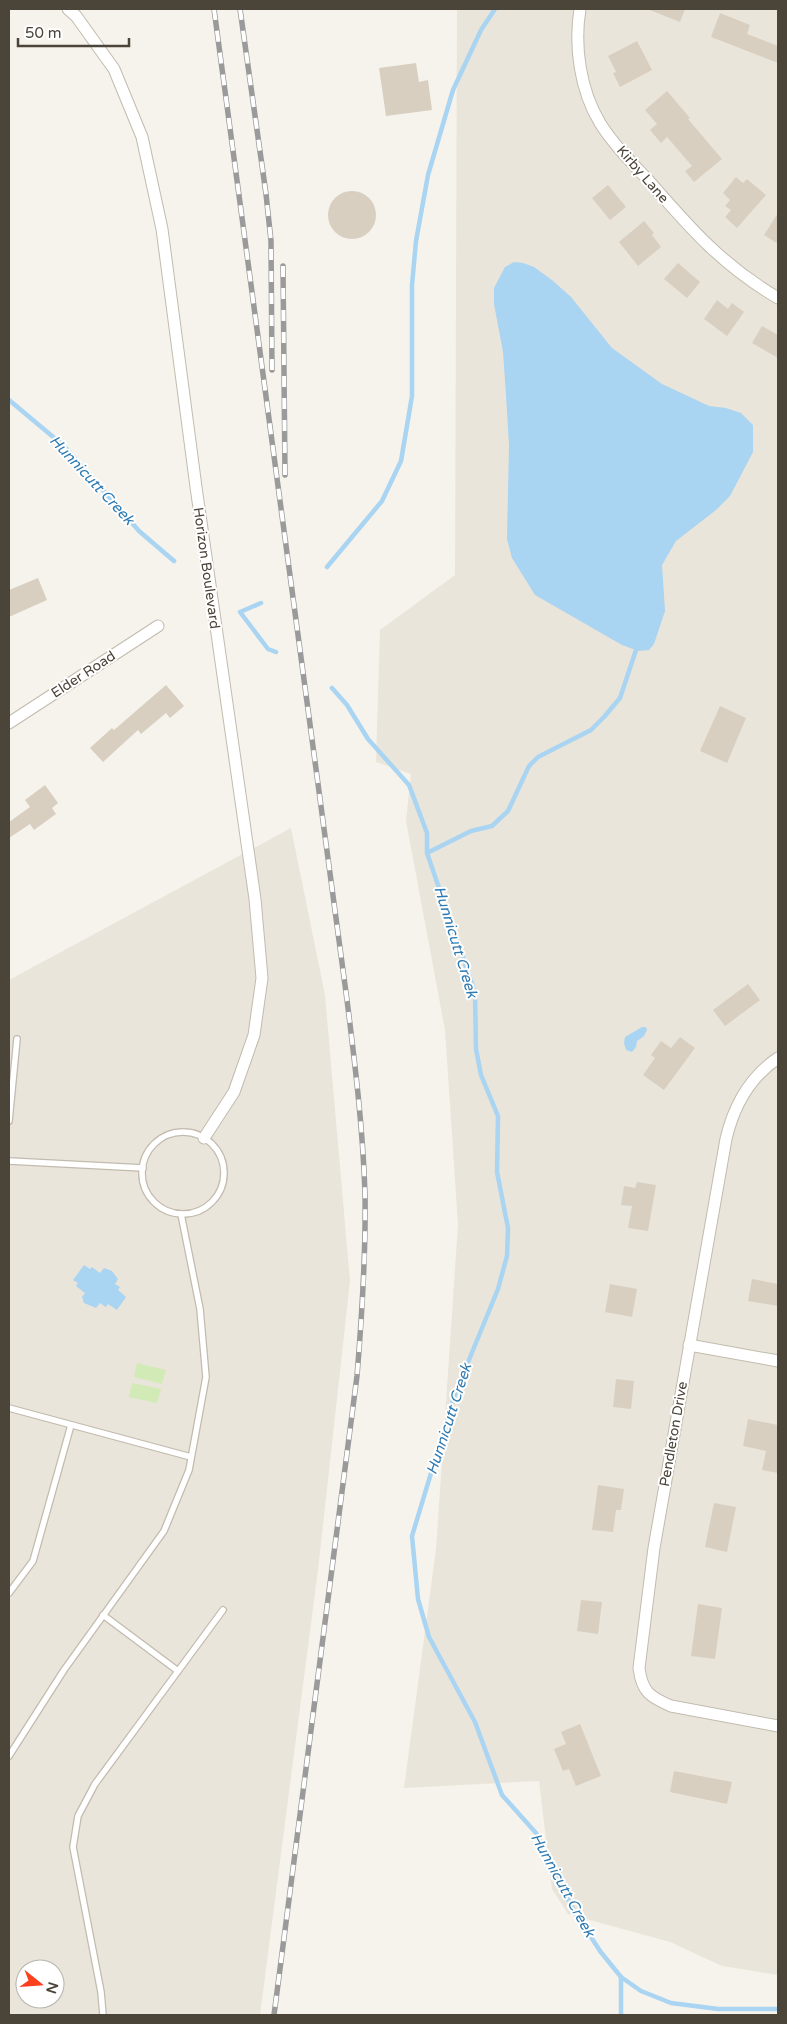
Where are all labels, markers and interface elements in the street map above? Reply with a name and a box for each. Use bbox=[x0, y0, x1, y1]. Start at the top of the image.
scale bar bbox=[18, 15, 129, 47]
text: 50 m bbox=[25, 24, 62, 42]
street label: Kirby Lane bbox=[613, 142, 672, 207]
water label: Hunnicutt Creek bbox=[46, 432, 139, 530]
street label: Horizon Boulevard bbox=[190, 506, 223, 630]
street label: Elder Road bbox=[48, 647, 119, 702]
water label: Hunnicutt Creek bbox=[430, 884, 482, 1002]
water label: Hunnicutt Creek bbox=[423, 1359, 476, 1477]
street label: Pendleton Drive bbox=[656, 1380, 691, 1488]
water label: Hunnicutt Creek bbox=[527, 1830, 600, 1942]
north arrow bbox=[15, 1959, 65, 2009]
text: N bbox=[42, 1980, 62, 1996]

